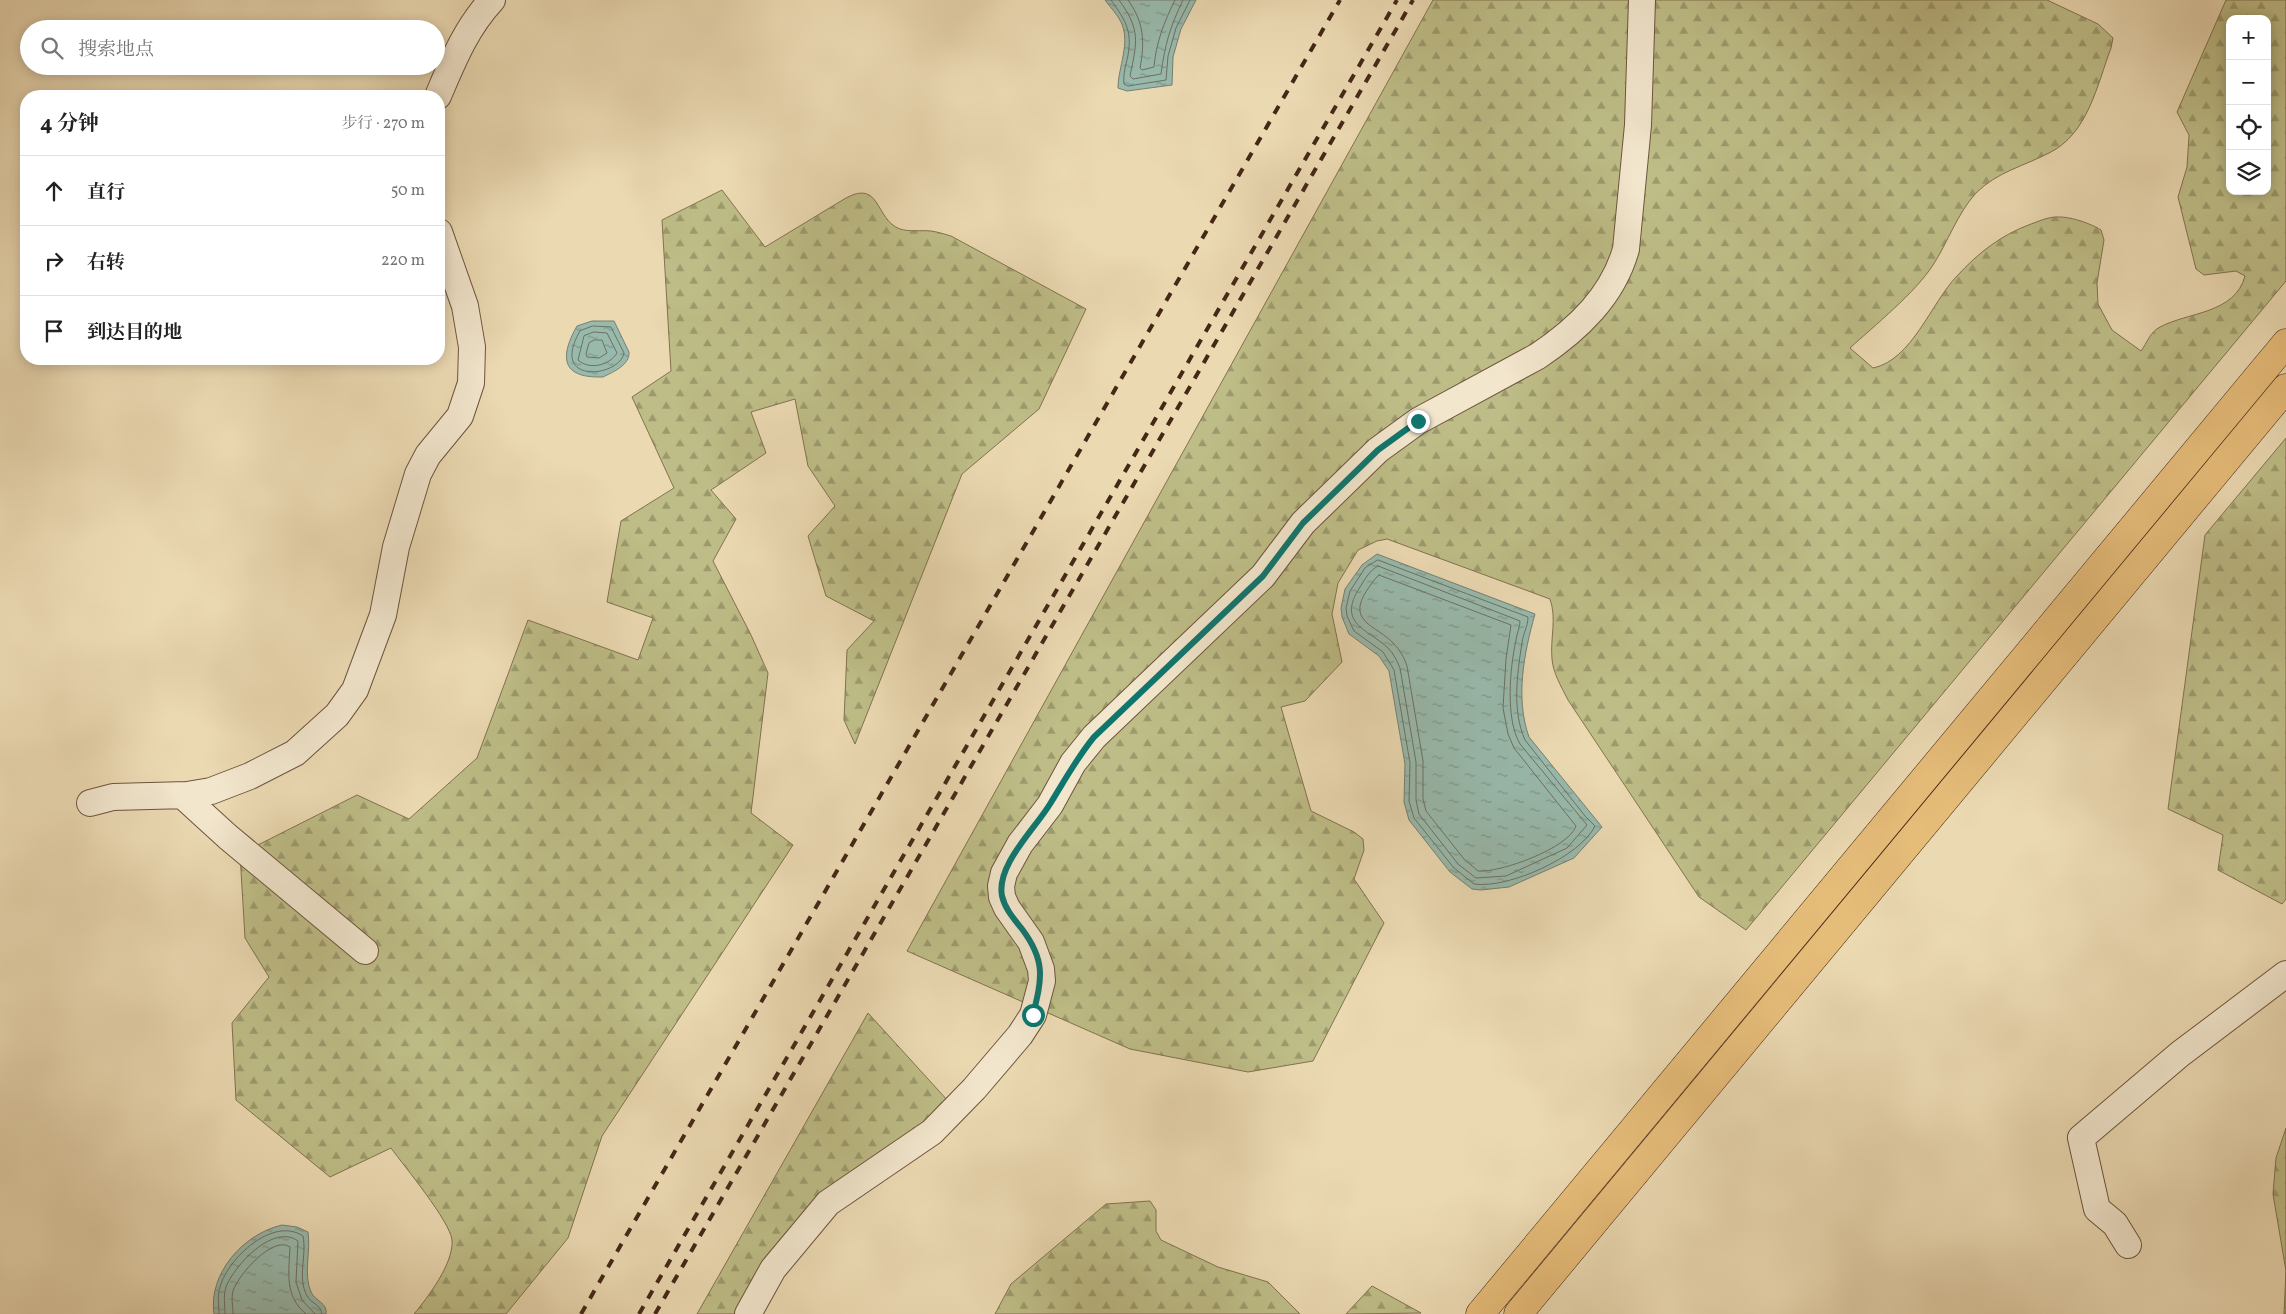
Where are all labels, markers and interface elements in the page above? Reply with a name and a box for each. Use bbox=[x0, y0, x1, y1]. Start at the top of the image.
map controls bbox=[2226, 15, 2271, 195]
button: + bbox=[2226, 15, 2271, 60]
search box bbox=[20, 20, 445, 75]
icon: search bbox=[38, 34, 66, 62]
text: 搜索地点 bbox=[78, 37, 154, 63]
button: − bbox=[2226, 60, 2271, 105]
button: locate bbox=[2226, 105, 2271, 150]
text: 4 分钟 bbox=[40, 110, 99, 139]
text: 步行 · 270 m bbox=[341, 113, 425, 135]
button: layers bbox=[2226, 150, 2271, 195]
icon: ahead bbox=[40, 177, 68, 205]
text: 直行 bbox=[87, 180, 125, 206]
text: 50 m bbox=[391, 180, 425, 202]
icon: right bbox=[40, 247, 68, 275]
text: 右转 bbox=[87, 250, 125, 276]
text: 220 m bbox=[381, 250, 425, 272]
icon: arrive bbox=[40, 317, 68, 345]
text: 到达目的地 bbox=[87, 320, 182, 346]
route end bbox=[1407, 410, 1430, 433]
route start bbox=[1022, 1004, 1045, 1027]

